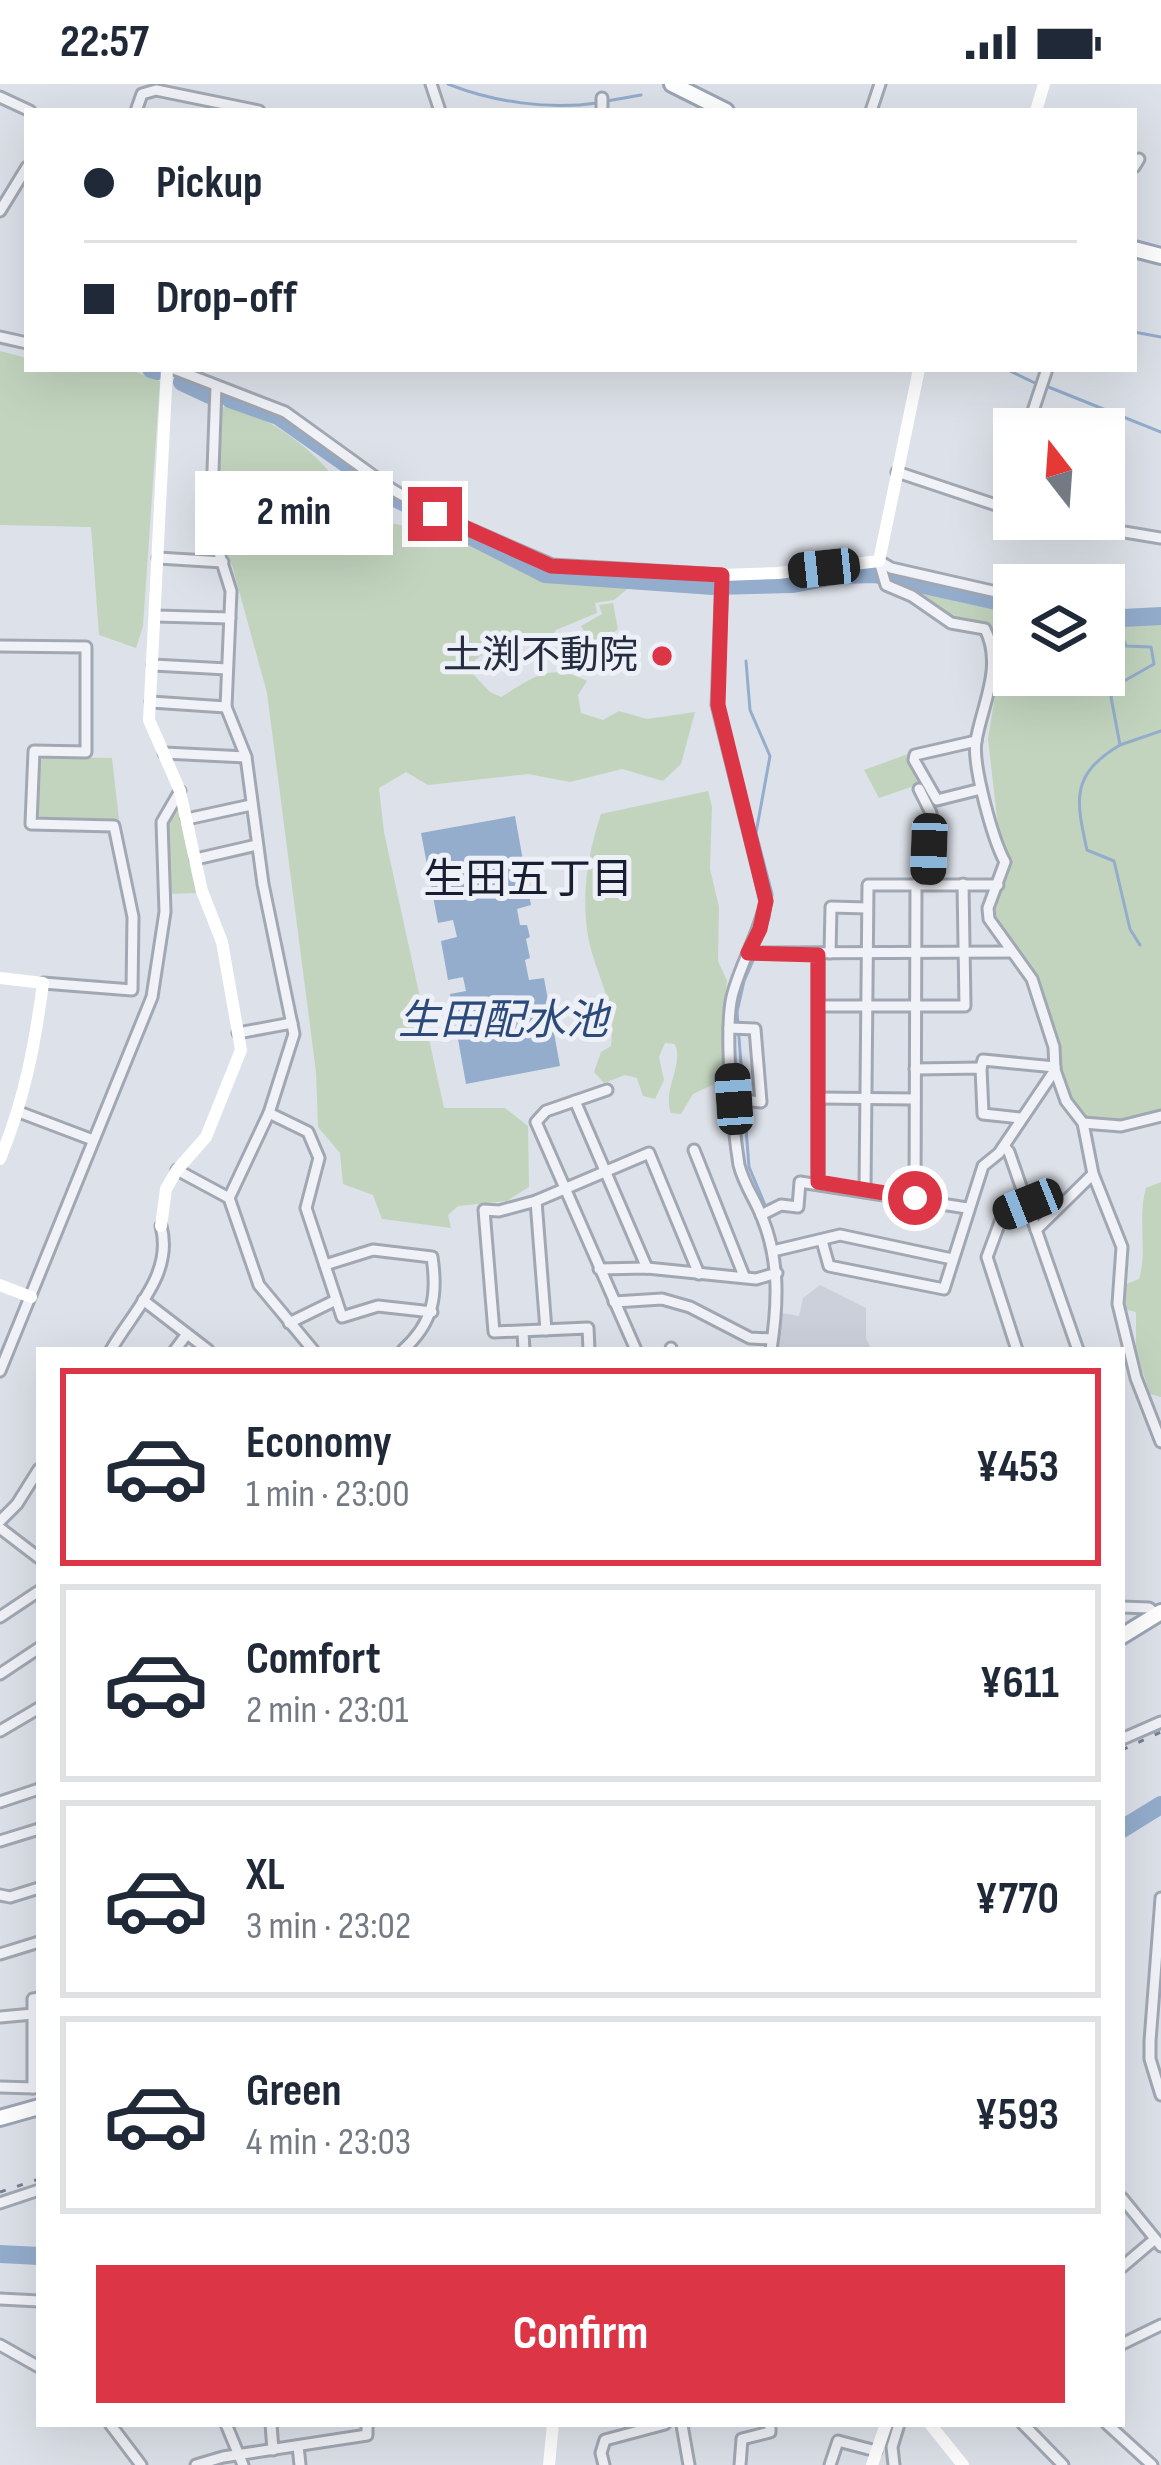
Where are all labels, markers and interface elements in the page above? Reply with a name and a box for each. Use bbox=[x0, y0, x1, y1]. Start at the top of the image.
text: 22:57 bbox=[60, 15, 149, 70]
text: Pickup bbox=[156, 156, 263, 211]
text: Drop-off bbox=[156, 271, 297, 326]
north arrow bbox=[993, 408, 1125, 540]
map controls bbox=[993, 408, 1125, 696]
callout: 2 min bbox=[195, 472, 393, 556]
route end bbox=[408, 487, 462, 541]
text: 2 min bbox=[257, 489, 331, 536]
car bbox=[786, 546, 862, 590]
button: layers bbox=[993, 564, 1125, 696]
place label: 土渕不動院 bbox=[443, 633, 638, 680]
marker: 土渕不動院 bbox=[649, 643, 675, 669]
car bbox=[910, 812, 948, 886]
district label: 生田五丁目 bbox=[423, 855, 633, 906]
water label: 生田配水池 bbox=[398, 996, 612, 1047]
car bbox=[714, 1062, 754, 1136]
route start bbox=[888, 1171, 942, 1225]
car bbox=[988, 1174, 1068, 1234]
icon: car bbox=[102, 1413, 210, 1521]
text: Economy bbox=[246, 1416, 392, 1471]
text: ¥453 bbox=[976, 1440, 1059, 1495]
text: 1 min · 23:00 bbox=[246, 1471, 410, 1518]
icon: car bbox=[102, 1629, 210, 1737]
text: Comfort bbox=[246, 1632, 381, 1687]
text: ¥611 bbox=[979, 1656, 1059, 1711]
text: 2 min · 23:01 bbox=[246, 1687, 408, 1734]
icon: car bbox=[102, 1845, 210, 1953]
text: XL bbox=[246, 1848, 285, 1903]
text: ¥770 bbox=[975, 1872, 1059, 1927]
text: 3 min · 23:02 bbox=[246, 1903, 411, 1950]
icon: car bbox=[102, 2061, 210, 2169]
text: Green bbox=[246, 2064, 342, 2119]
text: ¥593 bbox=[975, 2088, 1059, 2143]
text: 4 min · 23:03 bbox=[246, 2119, 411, 2166]
button: Confirm bbox=[96, 2265, 1065, 2403]

